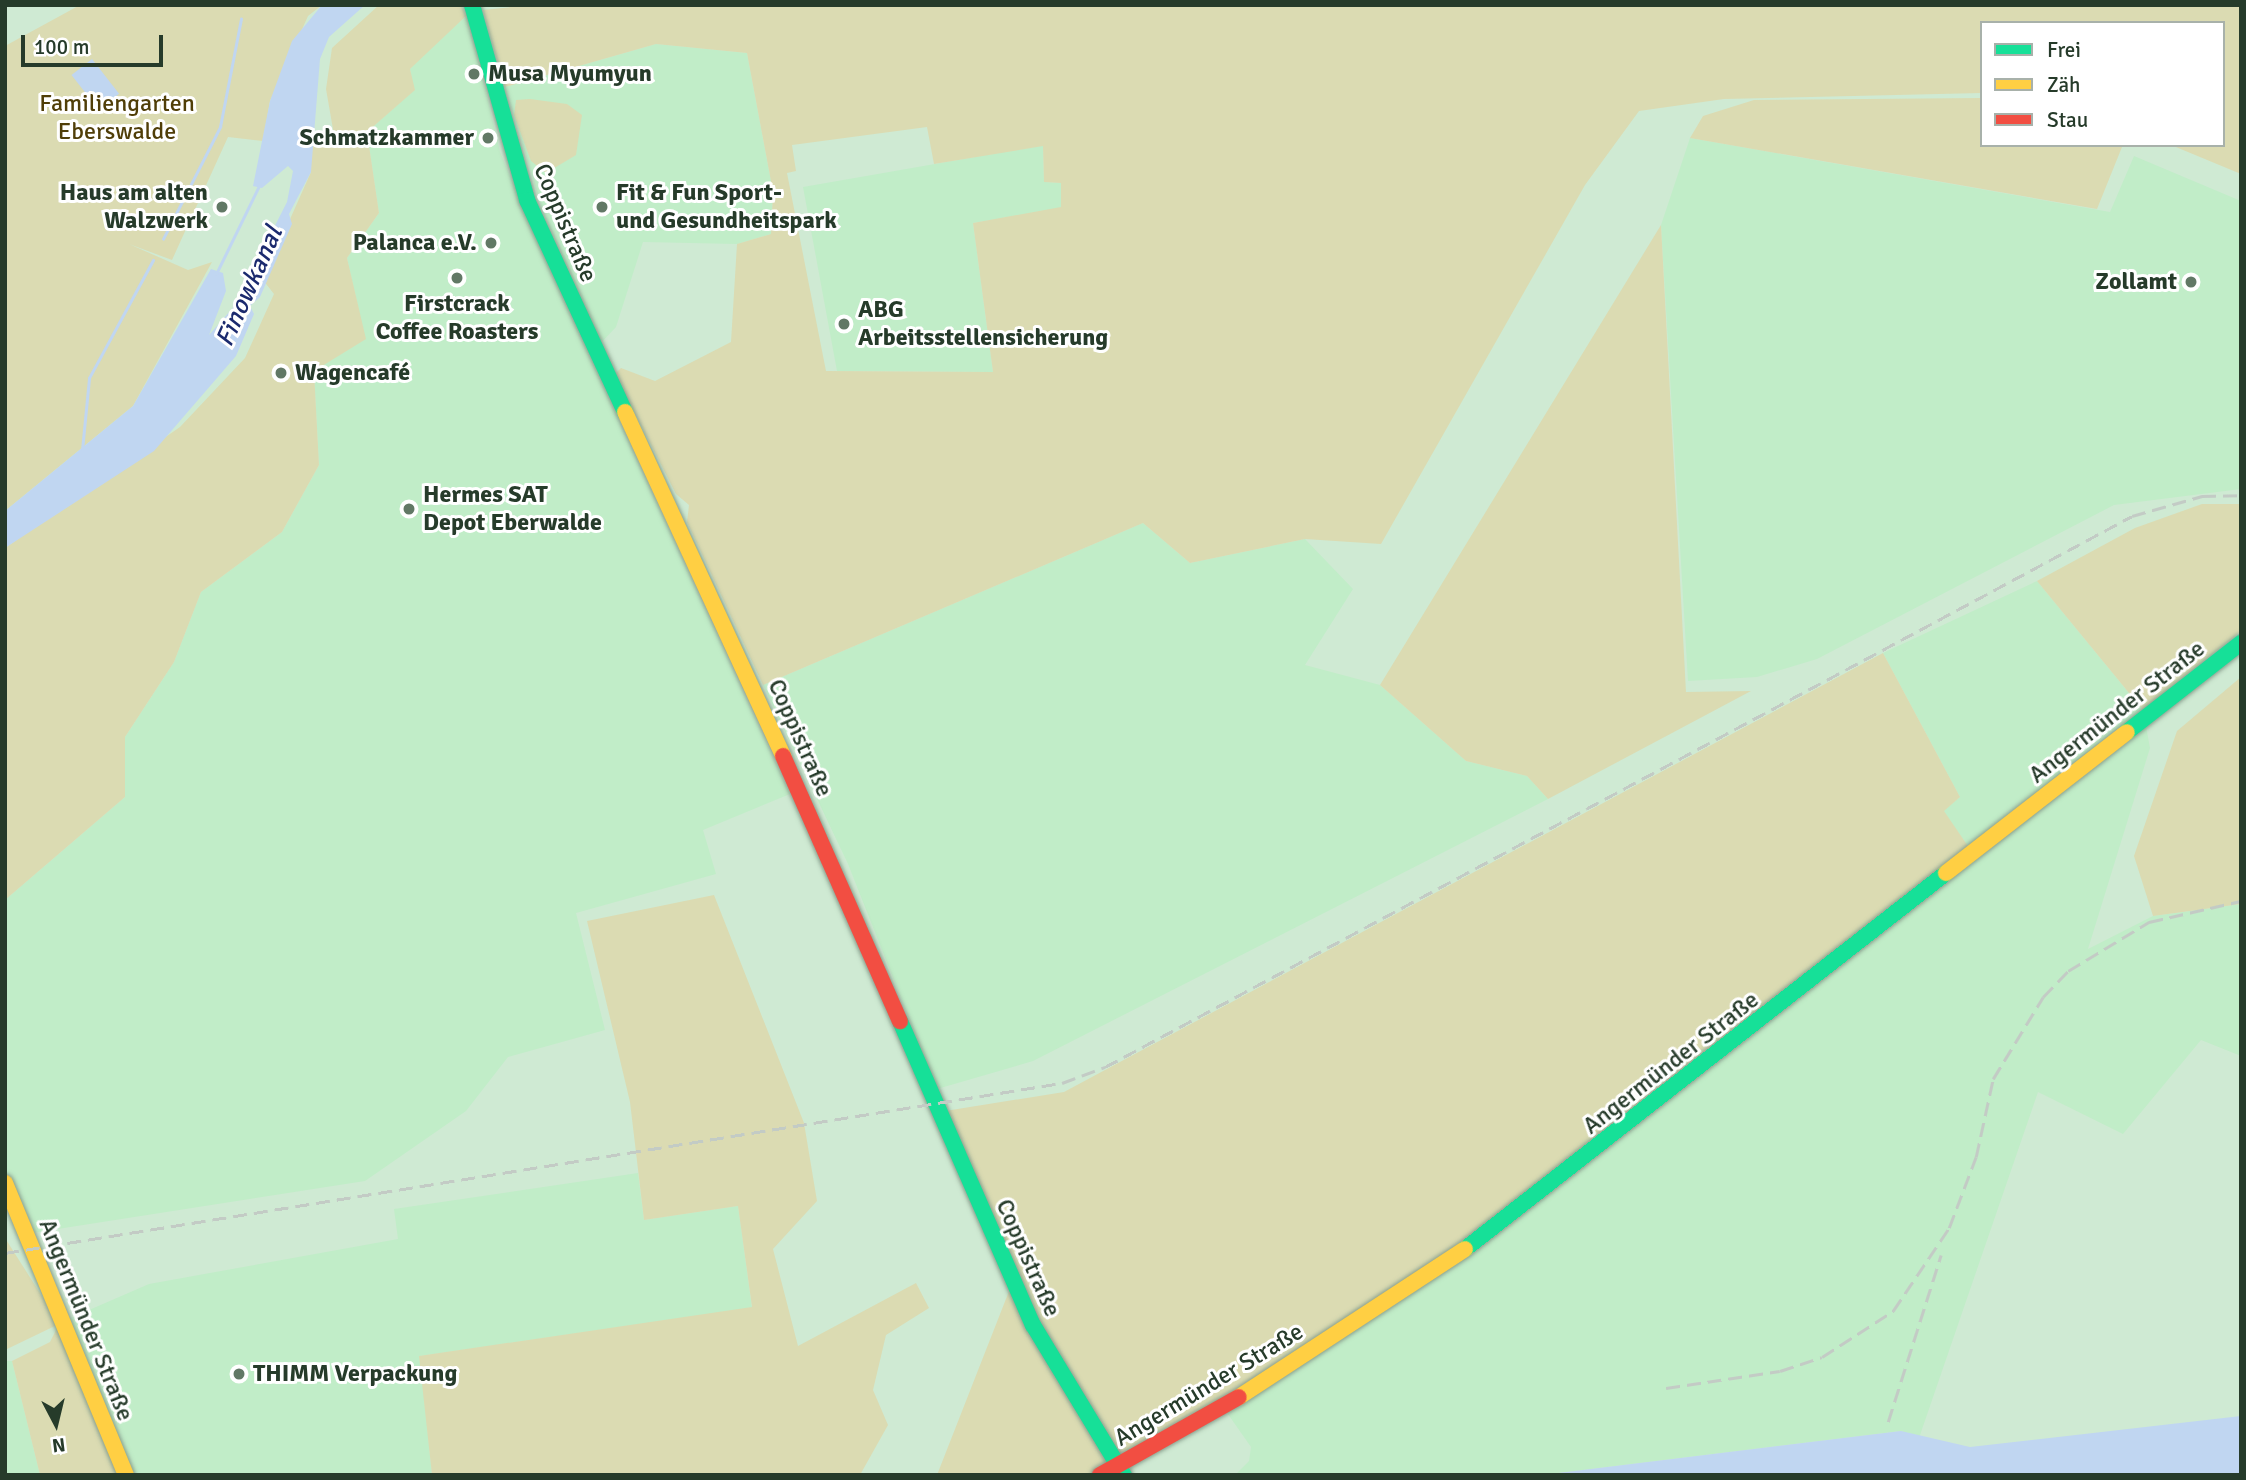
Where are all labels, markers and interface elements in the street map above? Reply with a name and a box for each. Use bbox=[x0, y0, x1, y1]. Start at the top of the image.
scale bar bbox=[24, 21, 166, 65]
legend bbox=[1980, 21, 2225, 147]
text: 100 m bbox=[34, 34, 89, 60]
text: Frei bbox=[2047, 37, 2081, 63]
place label: Musa Myumyun bbox=[488, 60, 652, 88]
marker: Musa Myumyun bbox=[466, 66, 482, 82]
text: Zäh bbox=[2047, 72, 2081, 98]
park label: Familiengarten Eberswalde bbox=[39, 90, 195, 146]
text: Stau bbox=[2047, 107, 2088, 133]
place label: Schmatzkammer bbox=[299, 124, 474, 152]
marker: Schmatzkammer bbox=[480, 130, 496, 146]
street label: Coppistraße bbox=[527, 160, 603, 286]
place label: Haus am alten Walzwerk bbox=[60, 179, 208, 235]
place label: Fit & Fun Sport- und Gesundheitspark bbox=[616, 179, 837, 235]
marker: Haus am alten Walzwerk bbox=[214, 199, 230, 215]
marker: Fit & Fun Sport- und Gesundheitspark bbox=[594, 199, 610, 215]
water label: Finowkanal bbox=[210, 222, 290, 352]
place label: Palanca e.V. bbox=[353, 229, 477, 257]
marker: Palanca e.V. bbox=[483, 235, 499, 251]
place label: Zollamt bbox=[2095, 268, 2177, 296]
marker: Firstcrack Coffee Roasters bbox=[449, 270, 465, 286]
marker: Zollamt bbox=[2183, 274, 2199, 290]
place label: Firstcrack Coffee Roasters bbox=[376, 290, 538, 346]
place label: ABG Arbeitsstellensicherung bbox=[858, 296, 1108, 352]
marker: ABG Arbeitsstellensicherung bbox=[836, 316, 852, 332]
place label: Wagencafé bbox=[295, 359, 410, 387]
marker: Wagencafé bbox=[273, 365, 289, 381]
place label: Hermes SAT Depot Eberwalde bbox=[423, 481, 602, 537]
marker: Hermes SAT Depot Eberwalde bbox=[401, 501, 417, 517]
street label: Angermünder Straße bbox=[2023, 634, 2211, 790]
street label: Coppistraße bbox=[761, 675, 839, 801]
street label: Angermünder Straße bbox=[1577, 985, 1765, 1141]
street label: Coppistraße bbox=[989, 1195, 1067, 1321]
street label: Angermünder Straße bbox=[32, 1215, 140, 1425]
street label: Angermünder Straße bbox=[1109, 1317, 1309, 1453]
place label: THIMM Verpackung bbox=[253, 1360, 457, 1388]
marker: THIMM Verpackung bbox=[231, 1366, 247, 1382]
north arrow bbox=[21, 1389, 91, 1459]
text: N bbox=[51, 1432, 67, 1458]

